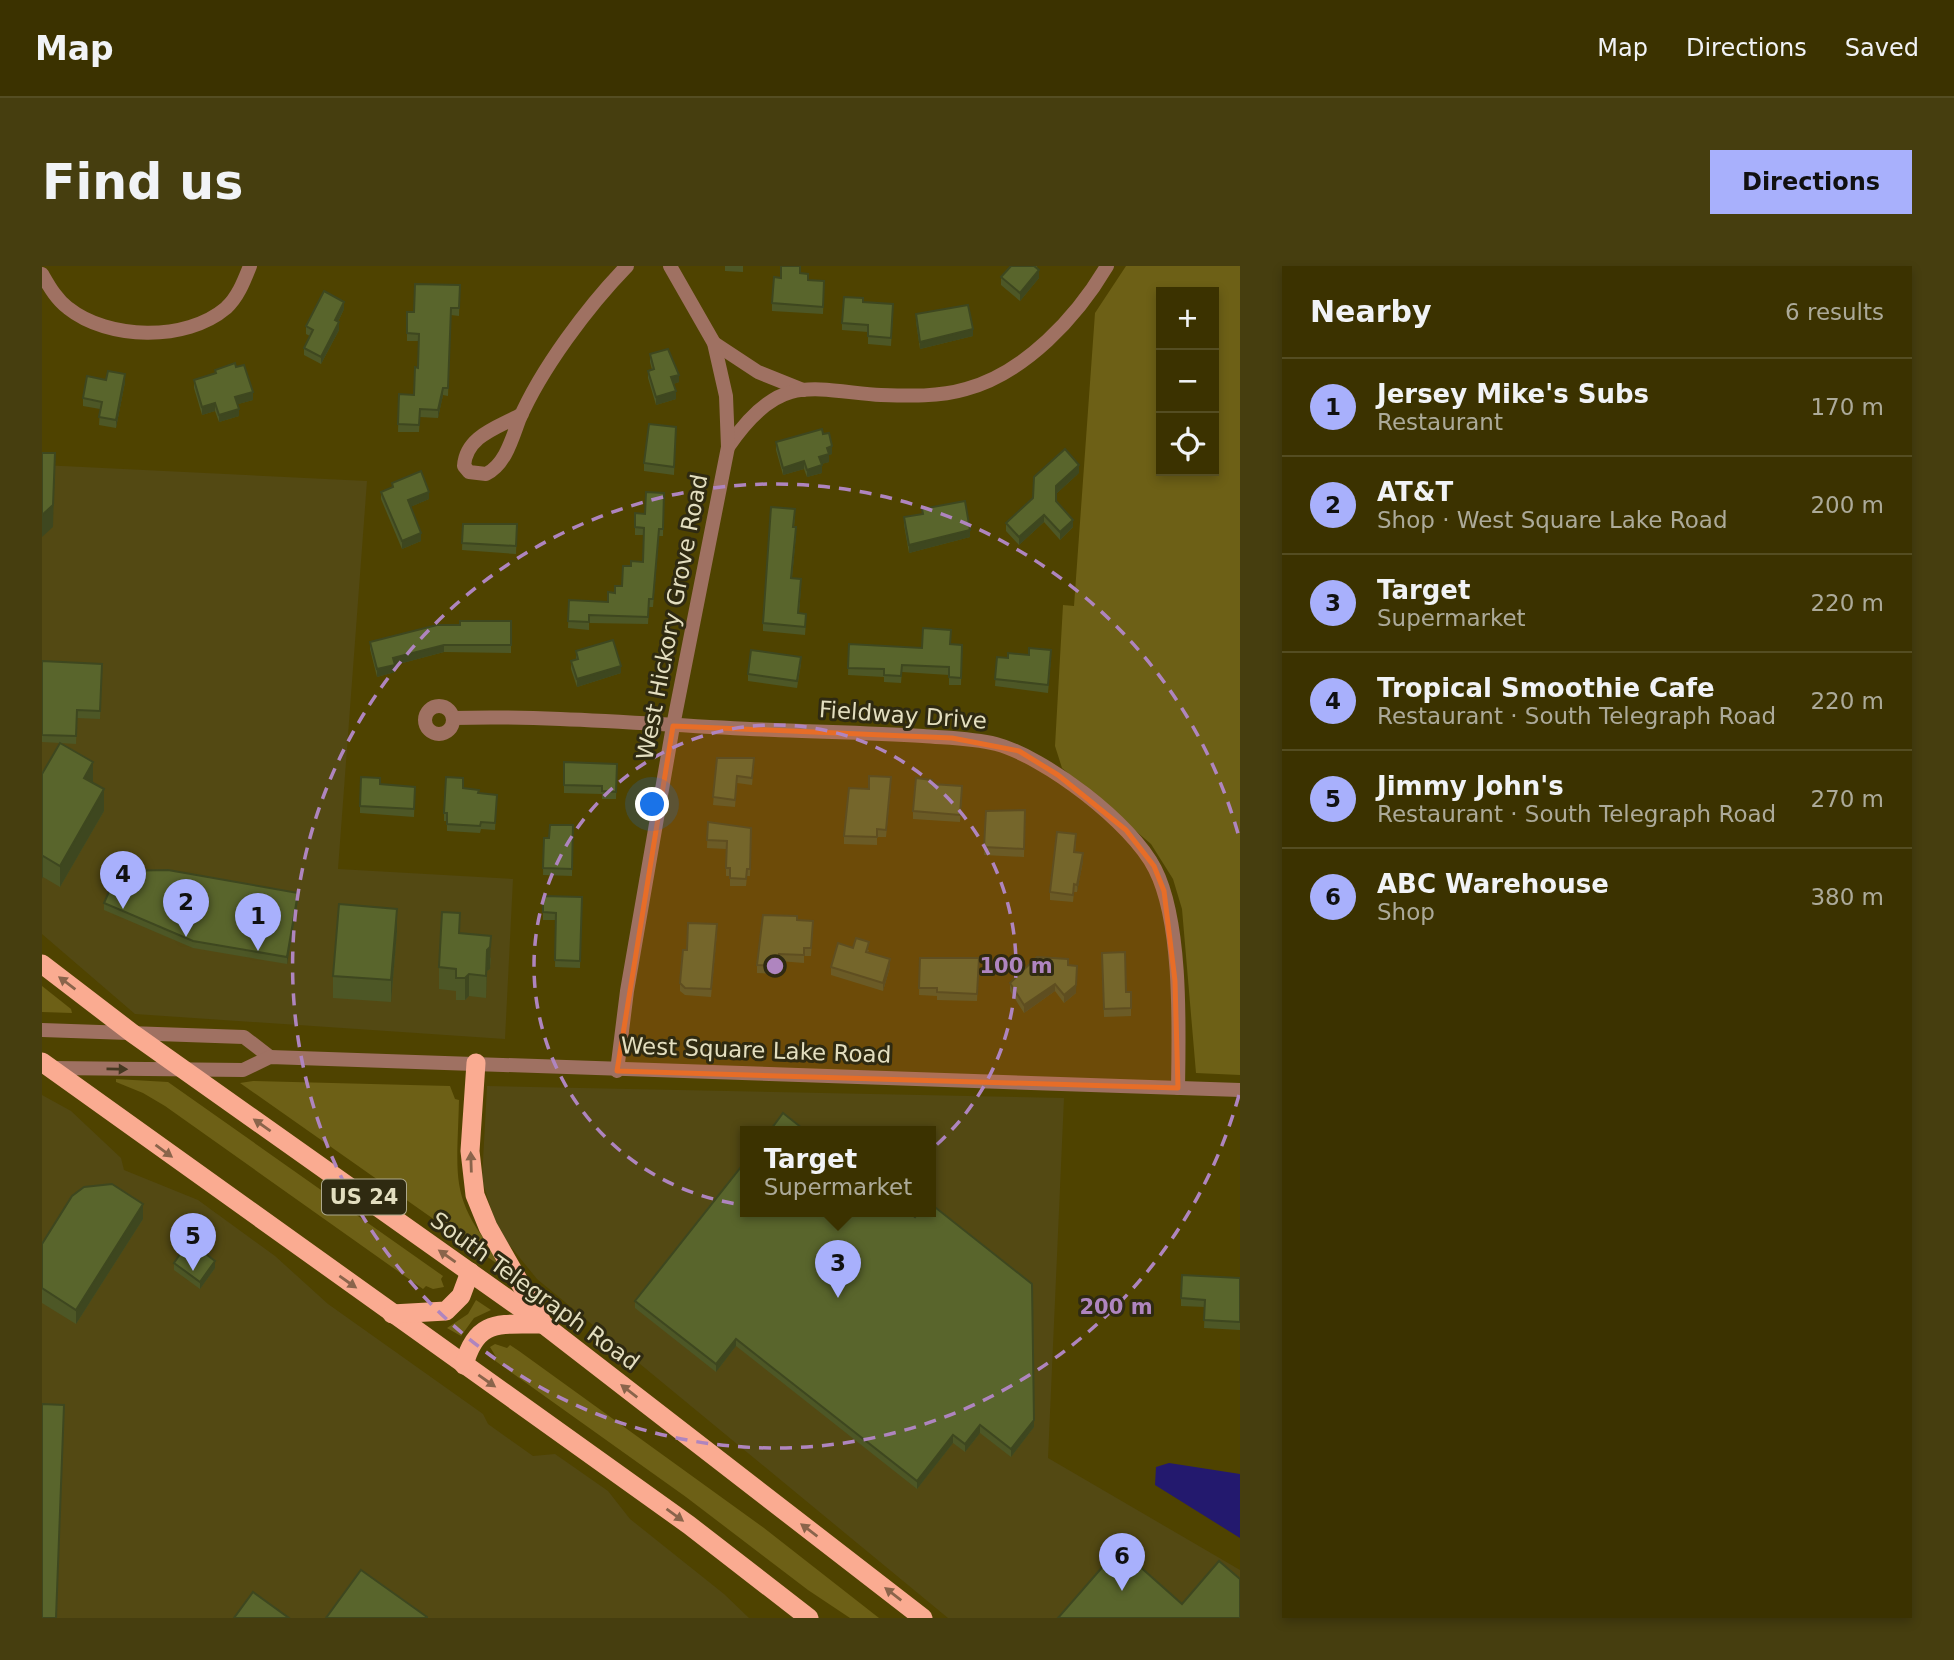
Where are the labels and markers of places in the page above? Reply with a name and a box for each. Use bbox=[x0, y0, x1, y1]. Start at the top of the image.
pin: 4 bbox=[100, 851, 146, 909]
pin: 2 bbox=[163, 879, 209, 937]
pin: 1 bbox=[235, 893, 281, 951]
centre of rings bbox=[763, 954, 787, 978]
pin: 5 bbox=[170, 1213, 216, 1271]
pin: 3 bbox=[815, 1240, 861, 1298]
pin: 6 bbox=[1099, 1533, 1145, 1591]

